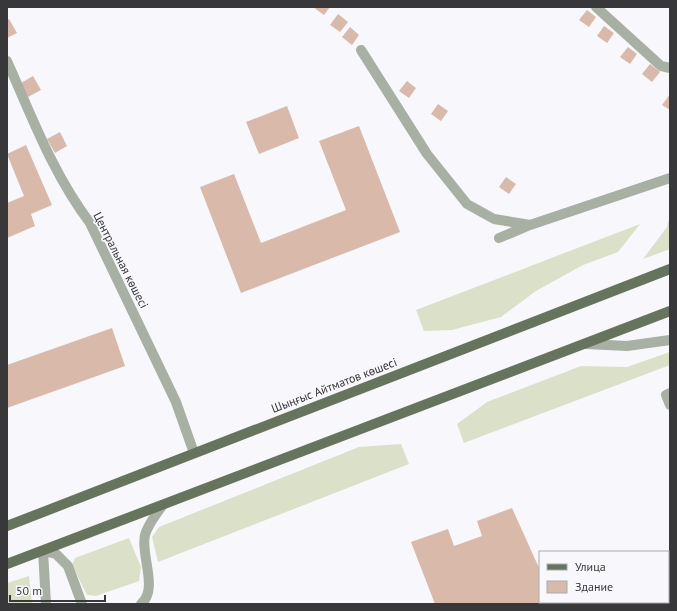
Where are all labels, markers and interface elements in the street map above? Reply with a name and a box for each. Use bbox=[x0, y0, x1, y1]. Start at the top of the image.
street label: Центральная көшесі bbox=[90, 209, 152, 311]
street label: Шыңғыс Айтматов көшесі bbox=[269, 354, 399, 416]
legend bbox=[539, 551, 669, 603]
text: Улица bbox=[575, 559, 606, 574]
scale bar bbox=[10, 577, 105, 603]
text: Здание bbox=[575, 579, 613, 594]
text: 50 m bbox=[16, 583, 42, 598]

